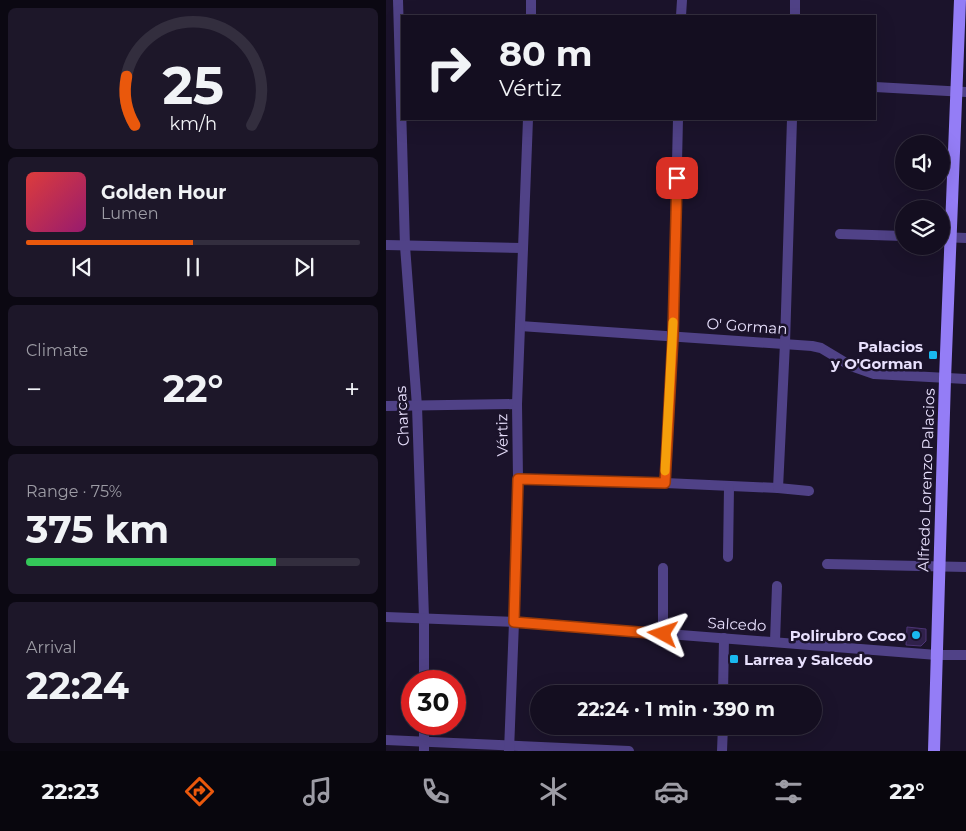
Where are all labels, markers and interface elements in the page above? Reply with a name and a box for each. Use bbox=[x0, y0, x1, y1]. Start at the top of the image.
text: 80 m bbox=[499, 32, 593, 75]
icon: right bbox=[416, 35, 481, 100]
text: 25 bbox=[162, 54, 224, 117]
text: Vértiz bbox=[499, 75, 562, 102]
text: km/h bbox=[169, 113, 217, 134]
map controls bbox=[895, 135, 950, 255]
button: sound bbox=[895, 135, 950, 190]
pin bbox=[656, 157, 698, 199]
icon: arrive bbox=[663, 164, 691, 192]
text: Golden Hour bbox=[101, 181, 227, 204]
button: layers bbox=[895, 200, 950, 255]
text: Lumen bbox=[101, 204, 159, 223]
icon: previous bbox=[68, 253, 96, 281]
icon: pause bbox=[179, 253, 207, 281]
icon: next bbox=[290, 253, 318, 281]
street label: O' Gorman bbox=[706, 314, 788, 338]
place label: Palacios y O'Gorman bbox=[830, 337, 923, 373]
text: Climate bbox=[26, 341, 88, 360]
marker: Palacios y O'Gorman bbox=[927, 349, 939, 361]
text: 22° bbox=[163, 365, 223, 412]
text: − bbox=[26, 372, 42, 406]
text: + bbox=[344, 372, 360, 406]
street label: Charcas bbox=[391, 386, 413, 446]
street label: Alfredo Lorenzo Palacios bbox=[913, 388, 939, 572]
street label: Vértiz bbox=[492, 413, 512, 457]
text: Range · 75% bbox=[26, 482, 122, 501]
text: 375 km bbox=[26, 506, 169, 553]
position arrow bbox=[636, 607, 688, 659]
street label: Salcedo bbox=[707, 613, 767, 635]
place label: Polirubro Coco bbox=[790, 626, 906, 645]
marker: Polirubro Coco bbox=[910, 629, 922, 641]
text: Arrival bbox=[26, 638, 76, 657]
place label: Larrea y Salcedo bbox=[744, 650, 873, 669]
marker: Larrea y Salcedo bbox=[728, 653, 740, 665]
text: 22:24 bbox=[26, 662, 129, 709]
speed limit sign: 30 bbox=[401, 670, 466, 735]
text: 22:24 · 1 min · 390 m bbox=[577, 698, 775, 721]
icon: directions bbox=[182, 774, 217, 809]
icon: music bbox=[300, 774, 335, 809]
icon: phone bbox=[418, 774, 453, 809]
icon: climate bbox=[536, 774, 571, 809]
icon: car bbox=[654, 774, 689, 809]
icon: filters bbox=[771, 774, 806, 809]
text: 22:23 bbox=[41, 778, 99, 805]
text: 22° bbox=[889, 778, 924, 805]

